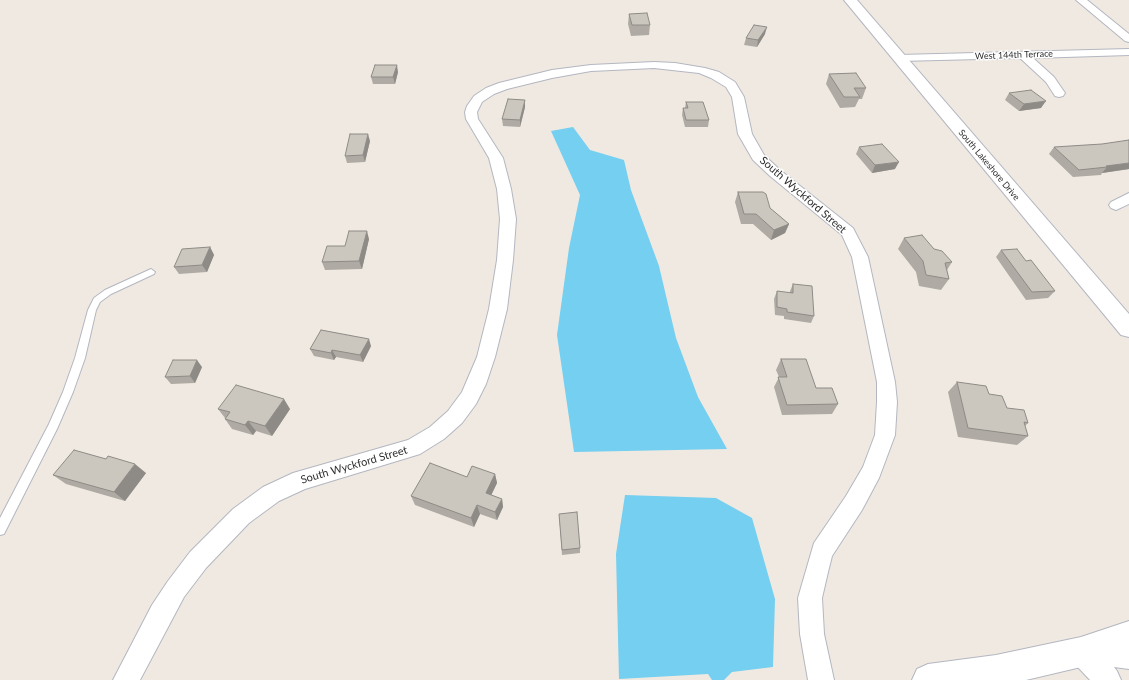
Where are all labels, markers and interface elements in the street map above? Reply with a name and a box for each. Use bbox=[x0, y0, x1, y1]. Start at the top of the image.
street label: West 144th Terrace bbox=[975, 48, 1053, 62]
street label: South Lakeshore Drive bbox=[956, 127, 1022, 203]
street label: South Wyckford Street bbox=[757, 154, 849, 236]
street label: South Wyckford Street bbox=[299, 443, 409, 487]

